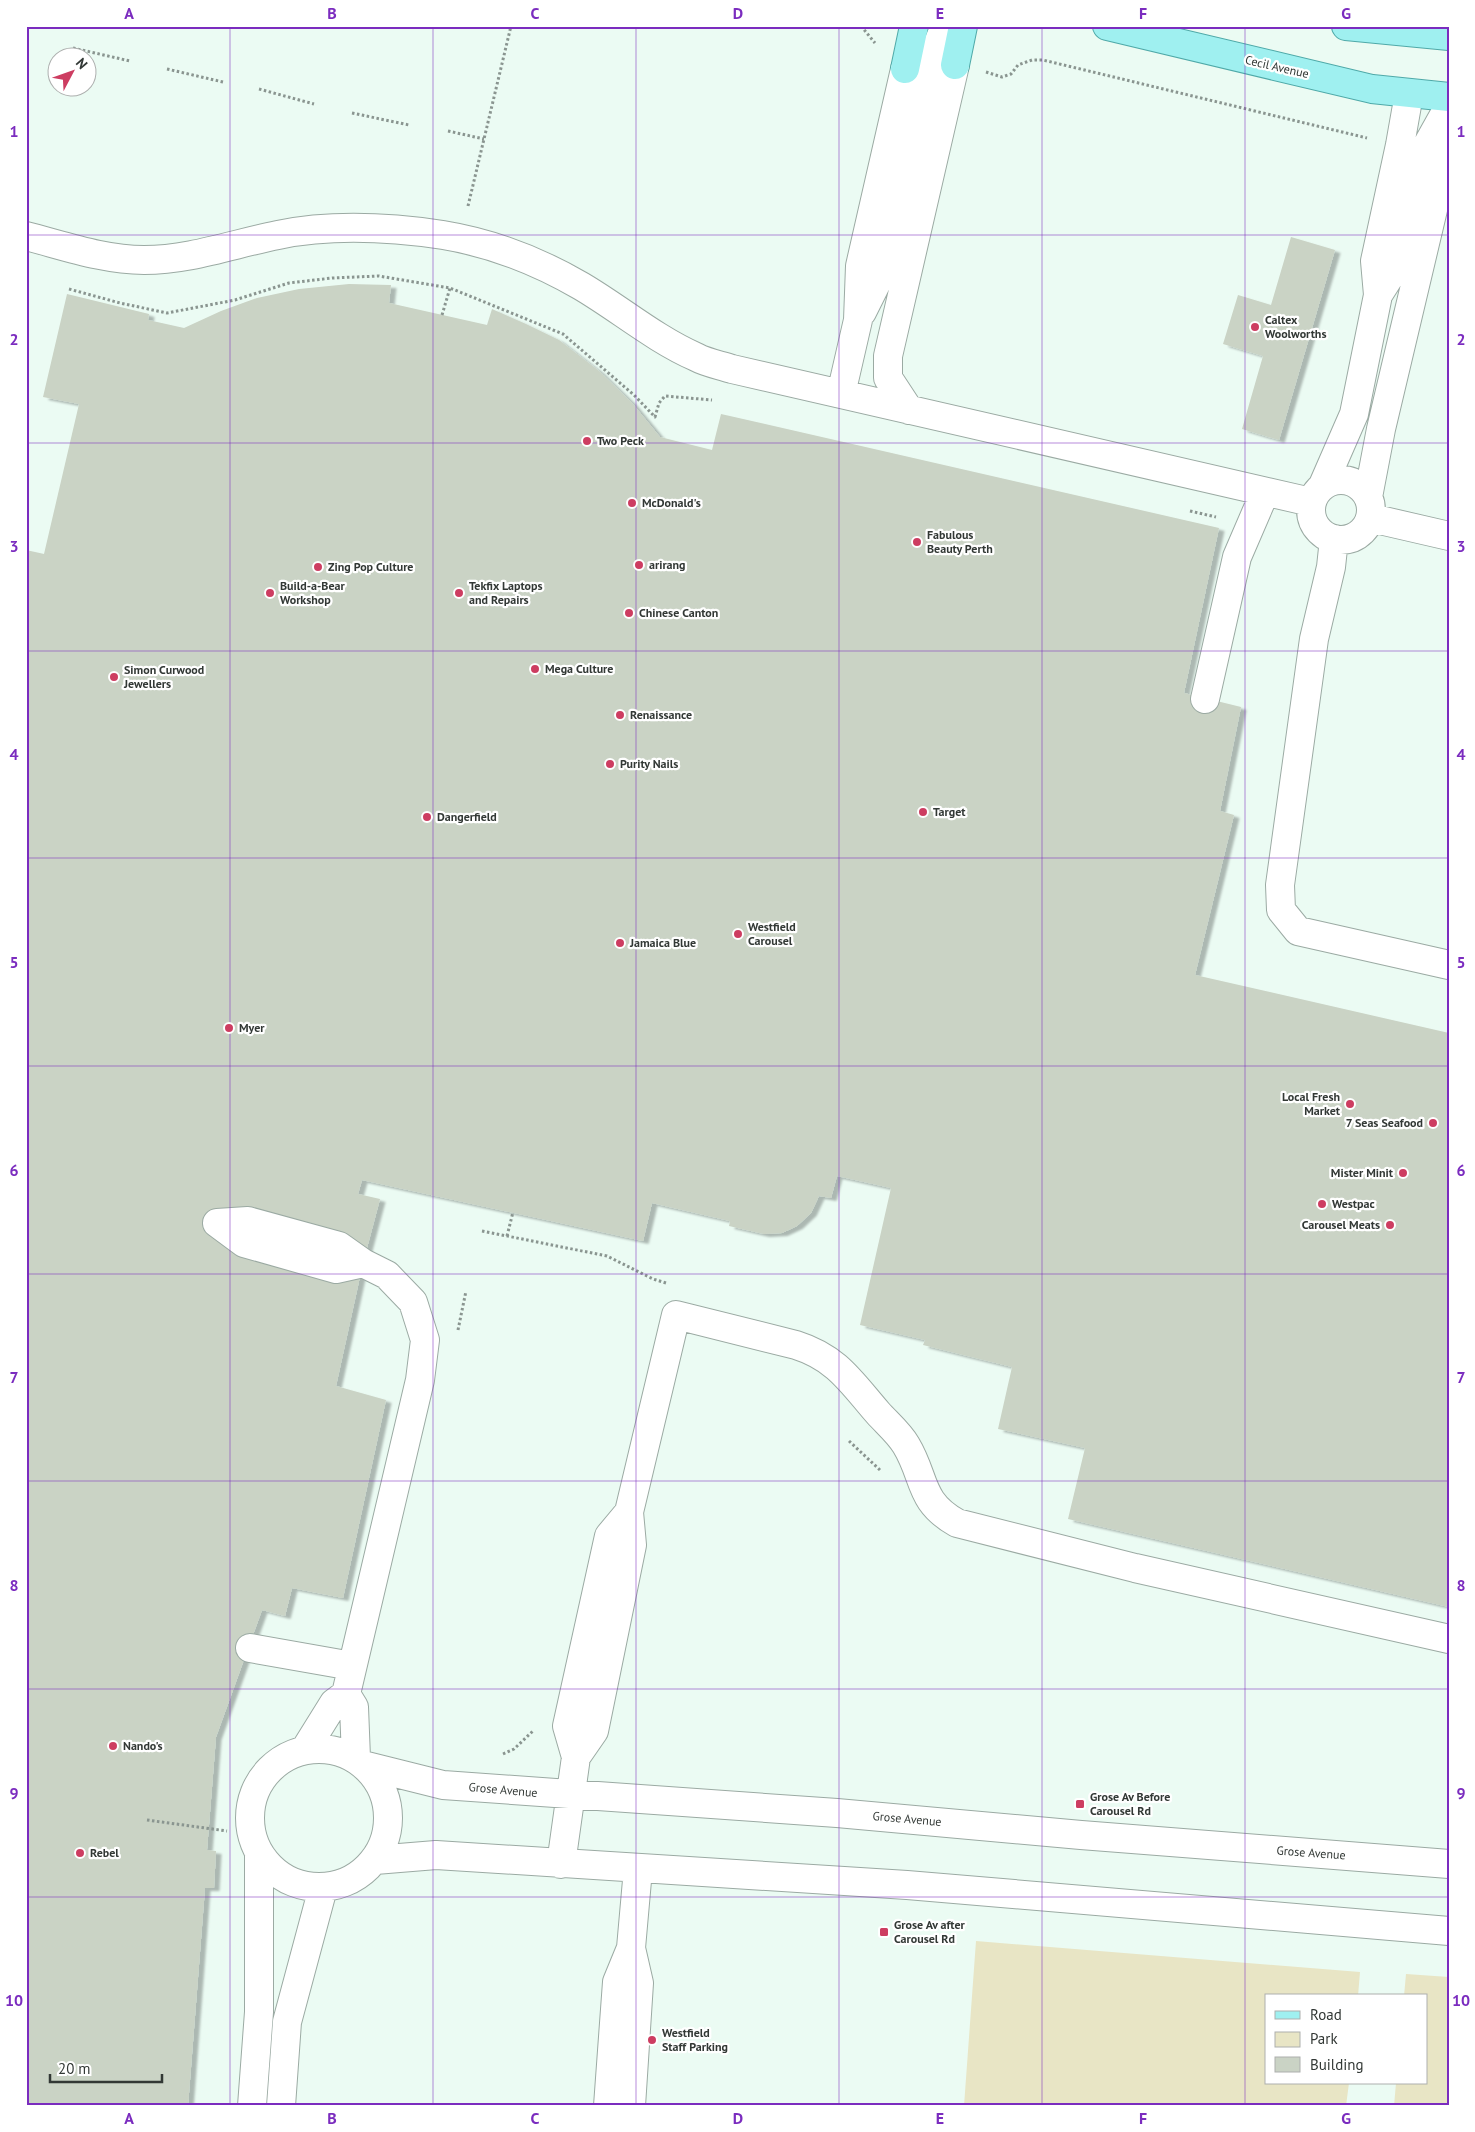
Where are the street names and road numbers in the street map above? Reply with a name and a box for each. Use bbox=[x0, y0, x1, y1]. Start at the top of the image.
street label: Cecil Avenue bbox=[1244, 52, 1310, 81]
street label: Grose Avenue bbox=[468, 1779, 538, 1800]
street label: Grose Avenue bbox=[872, 1808, 942, 1829]
street label: Grose Avenue bbox=[1276, 1843, 1346, 1862]

